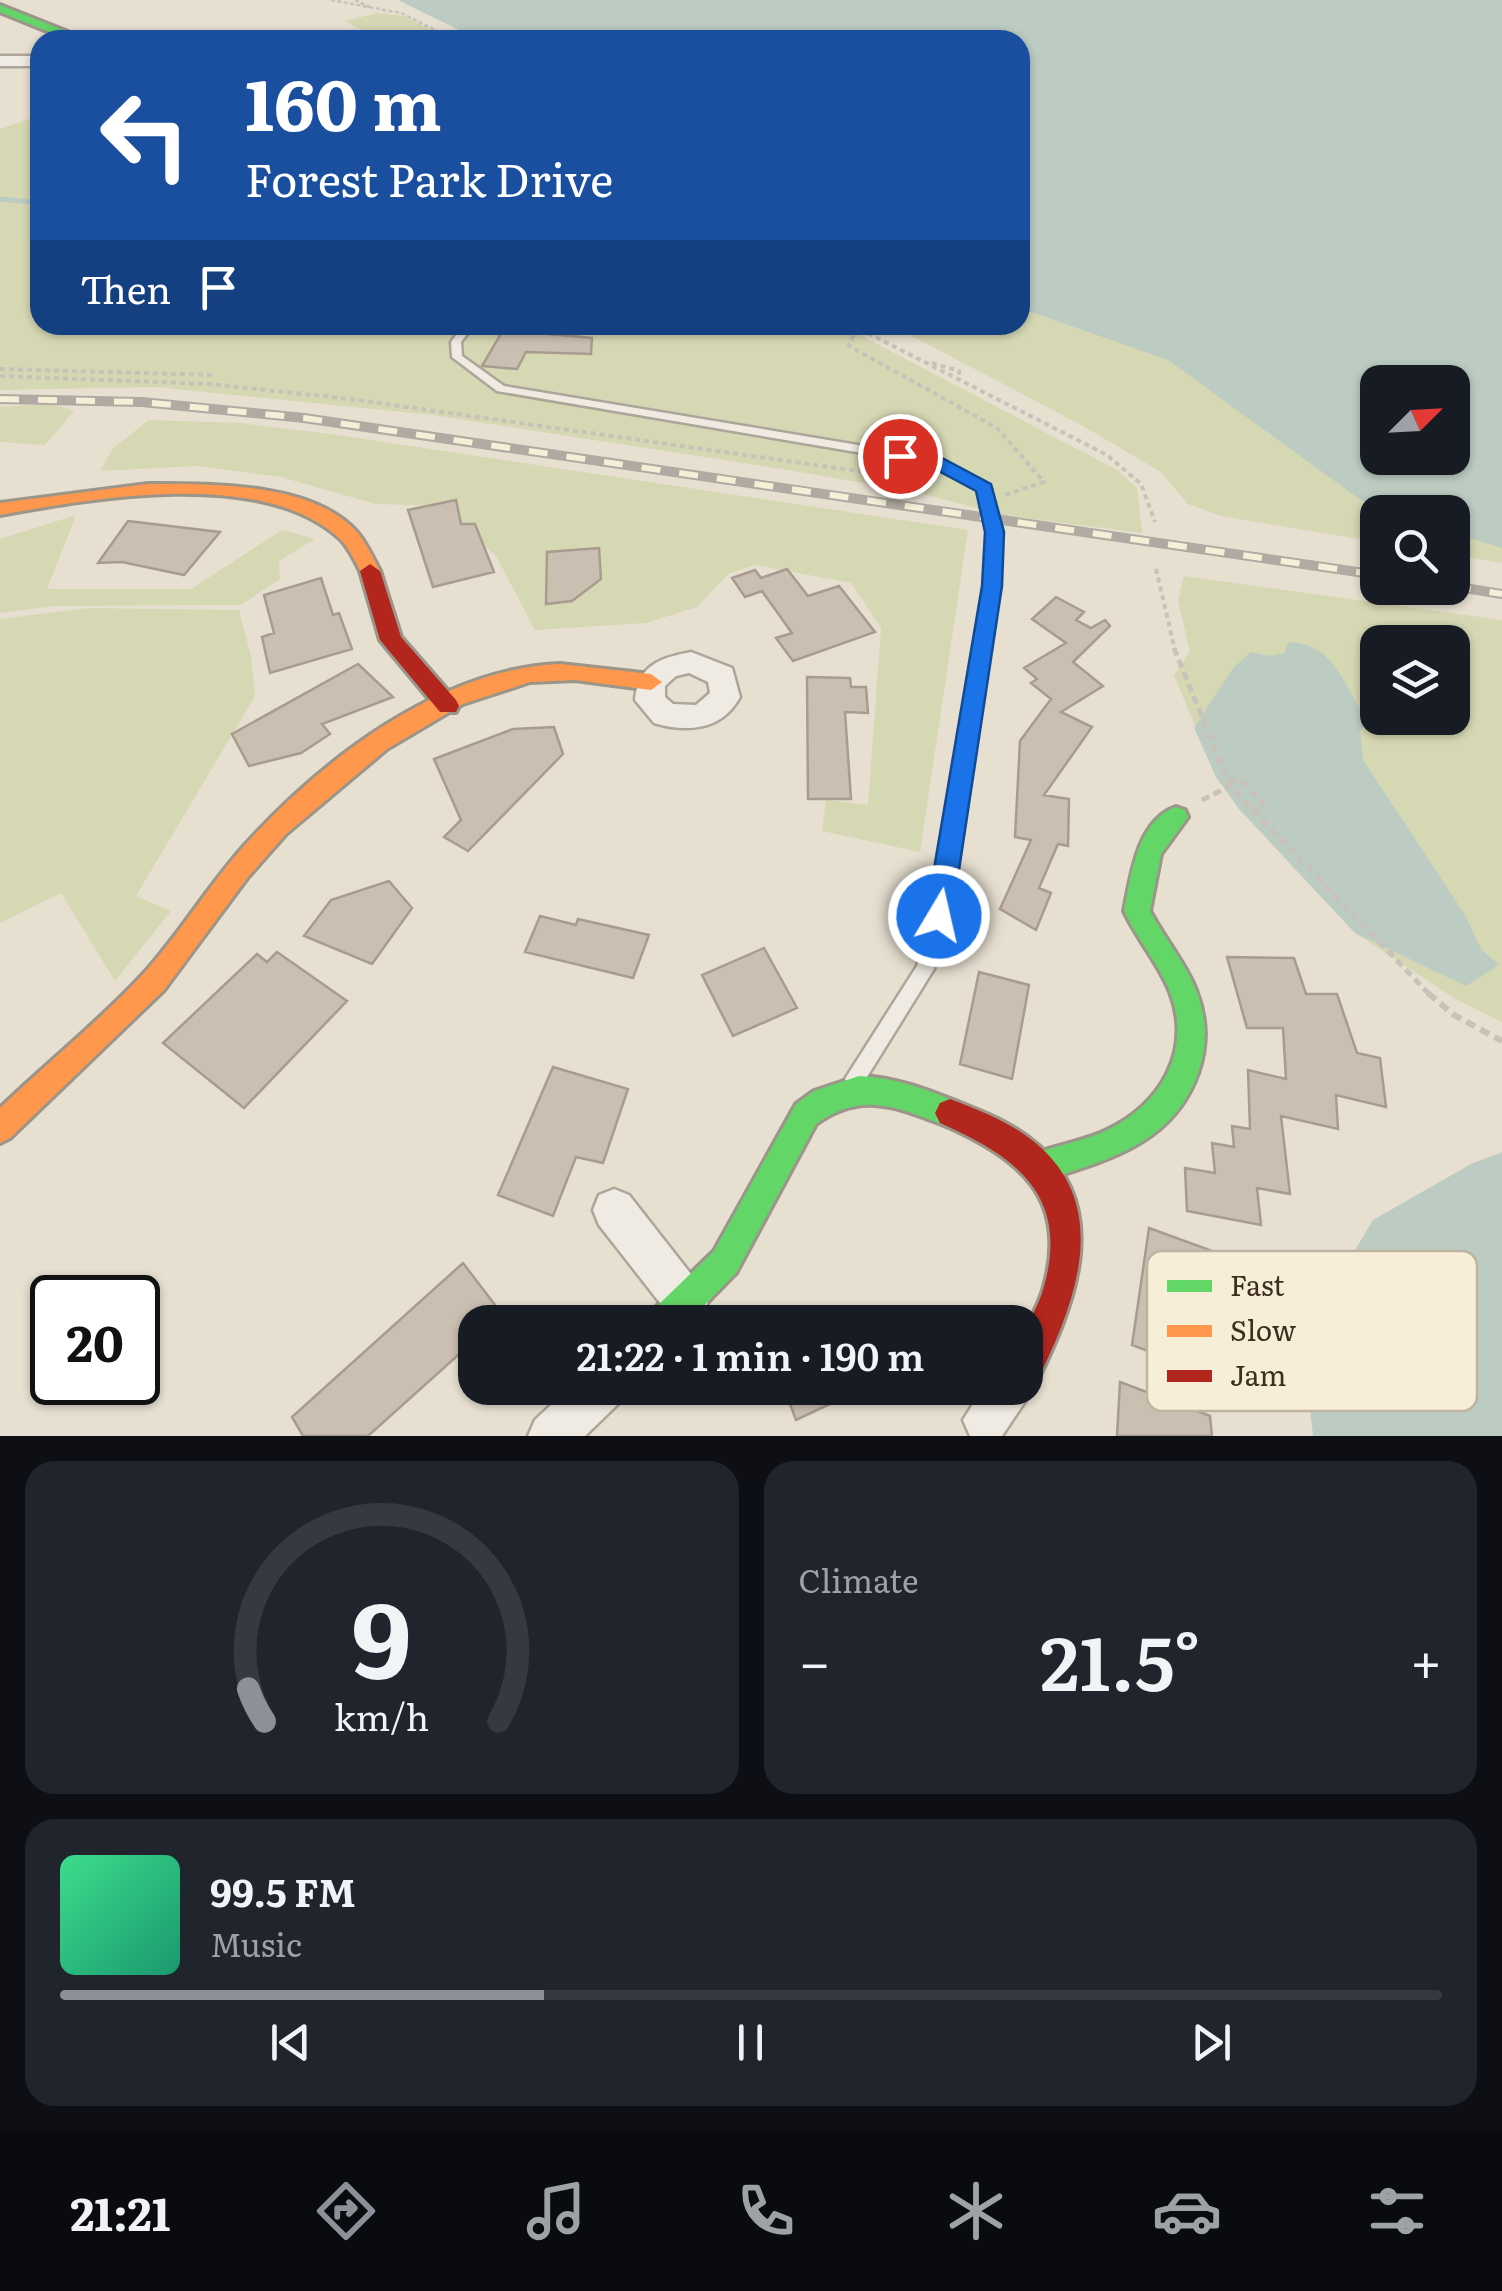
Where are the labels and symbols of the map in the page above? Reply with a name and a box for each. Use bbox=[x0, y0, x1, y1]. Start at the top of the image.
north arrow bbox=[1360, 365, 1470, 475]
pin bbox=[858, 414, 943, 499]
position arrow bbox=[887, 864, 991, 968]
legend bbox=[1147, 1251, 1477, 1411]
text: Fast bbox=[1230, 1263, 1285, 1305]
speed limit sign: 20 bbox=[30, 1275, 160, 1405]
text: Slow bbox=[1230, 1308, 1296, 1350]
text: Jam bbox=[1230, 1353, 1286, 1395]

